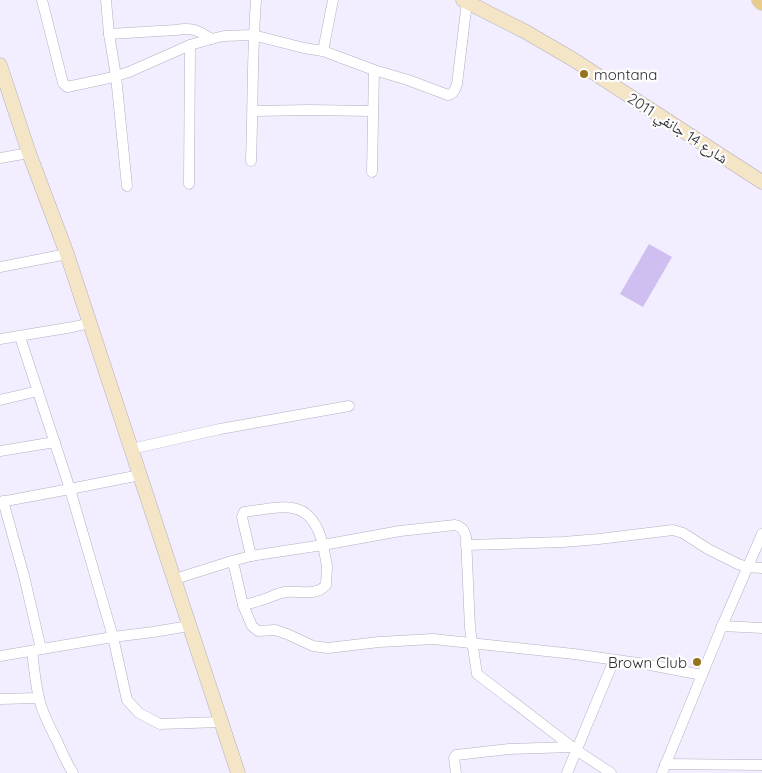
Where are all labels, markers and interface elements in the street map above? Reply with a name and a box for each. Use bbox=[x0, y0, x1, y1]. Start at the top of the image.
place label: montana bbox=[594, 65, 657, 84]
marker: montana bbox=[578, 68, 590, 80]
street label: شارع 14 جانفي 2011 bbox=[623, 88, 732, 170]
place label: Brown Club bbox=[608, 653, 687, 672]
marker: Brown Club bbox=[691, 656, 703, 668]

